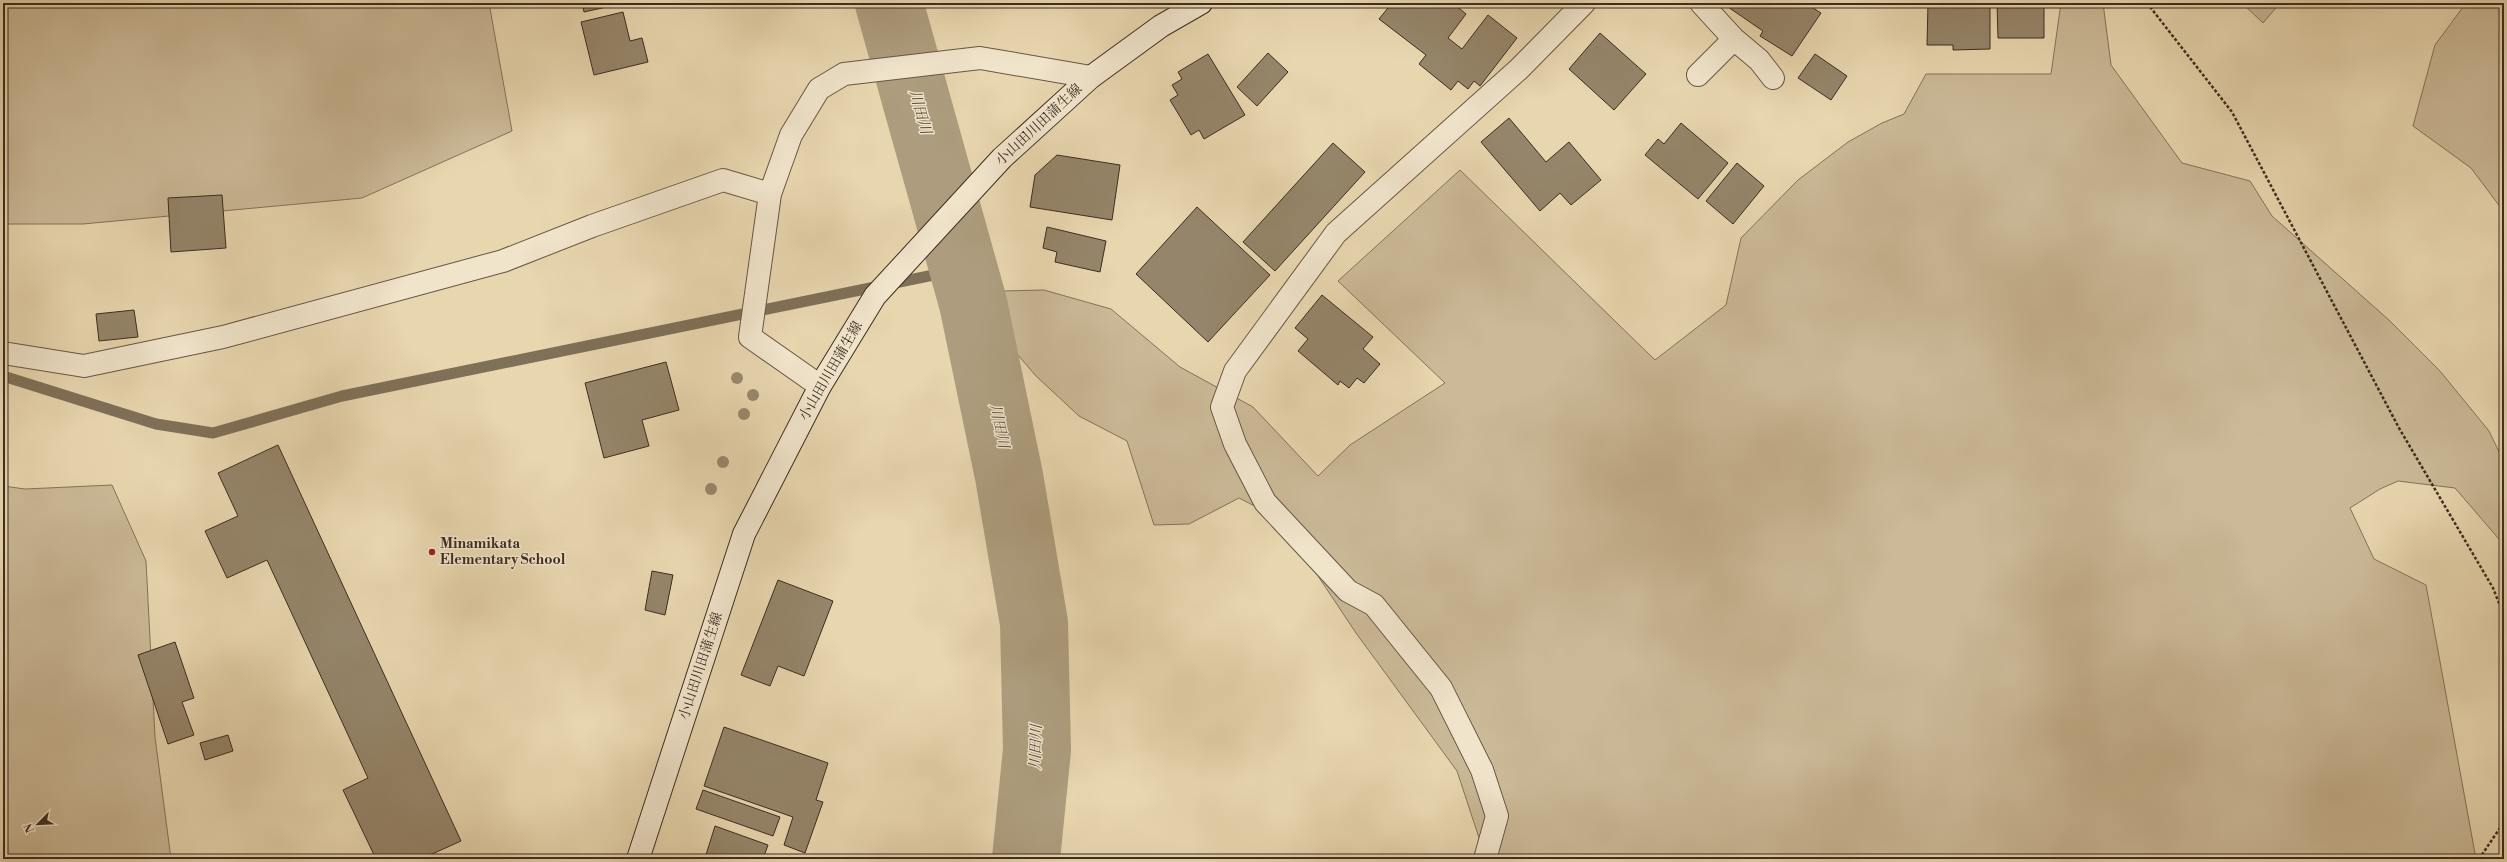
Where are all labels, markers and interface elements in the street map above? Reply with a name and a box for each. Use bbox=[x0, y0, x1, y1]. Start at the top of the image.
street label: 小山田川田蒲生線 bbox=[992, 80, 1086, 170]
water label: 川田川 bbox=[905, 88, 936, 138]
street label: 小山田川田蒲生線 bbox=[795, 318, 867, 424]
water label: 川田川 bbox=[985, 402, 1013, 452]
place label: Minamikata Elementary School bbox=[440, 535, 566, 569]
marker: Minamikata Elementary School bbox=[427, 547, 437, 557]
street label: 小山田川田蒲生線 bbox=[675, 610, 727, 722]
water label: 川田川 bbox=[1026, 722, 1046, 770]
north arrow bbox=[18, 804, 58, 844]
text: N bbox=[21, 821, 38, 834]

